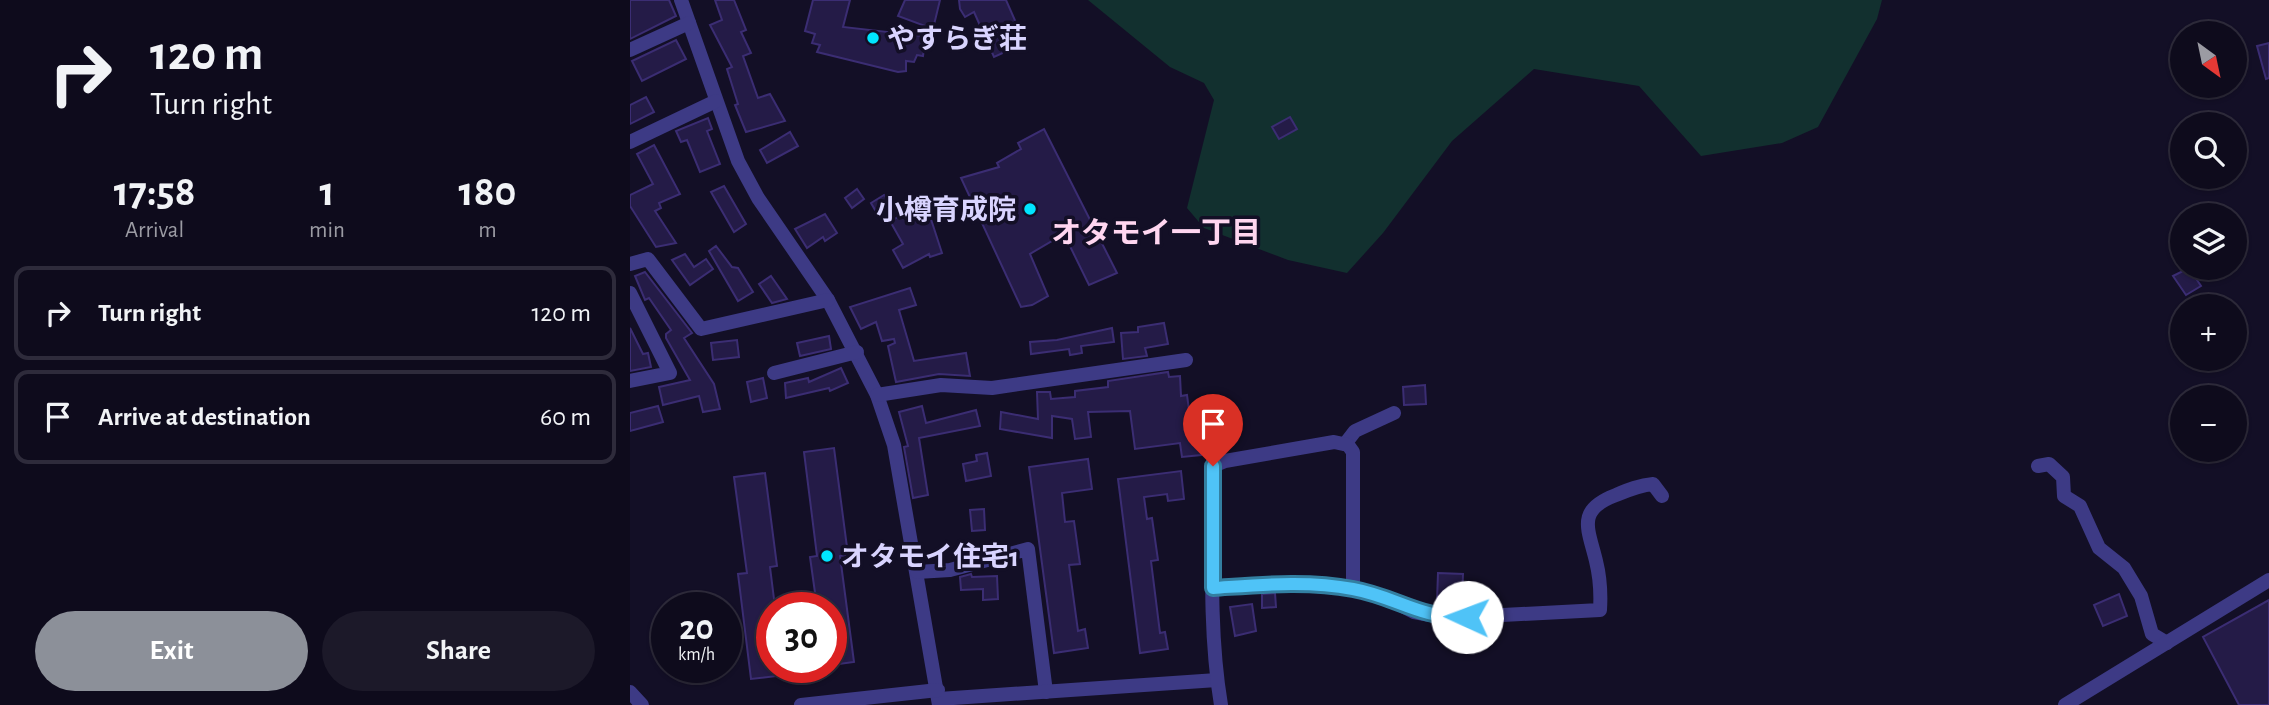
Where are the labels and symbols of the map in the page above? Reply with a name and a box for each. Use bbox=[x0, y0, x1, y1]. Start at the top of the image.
north arrow bbox=[2170, 21, 2247, 98]
place label: やすらぎ荘 bbox=[887, 24, 1027, 54]
marker: やすらぎ荘 bbox=[865, 30, 881, 46]
place label: 小樽育成院 bbox=[876, 195, 1016, 225]
marker: 小樽育成院 bbox=[1022, 201, 1038, 217]
district label: オタモイ一丁目 bbox=[1051, 218, 1261, 249]
pin bbox=[1183, 394, 1243, 466]
place label: オタモイ住宅1 bbox=[841, 542, 1019, 572]
marker: オタモイ住宅1 bbox=[819, 548, 835, 564]
position arrow bbox=[1430, 580, 1504, 654]
speed limit sign: 30 bbox=[756, 592, 847, 683]

